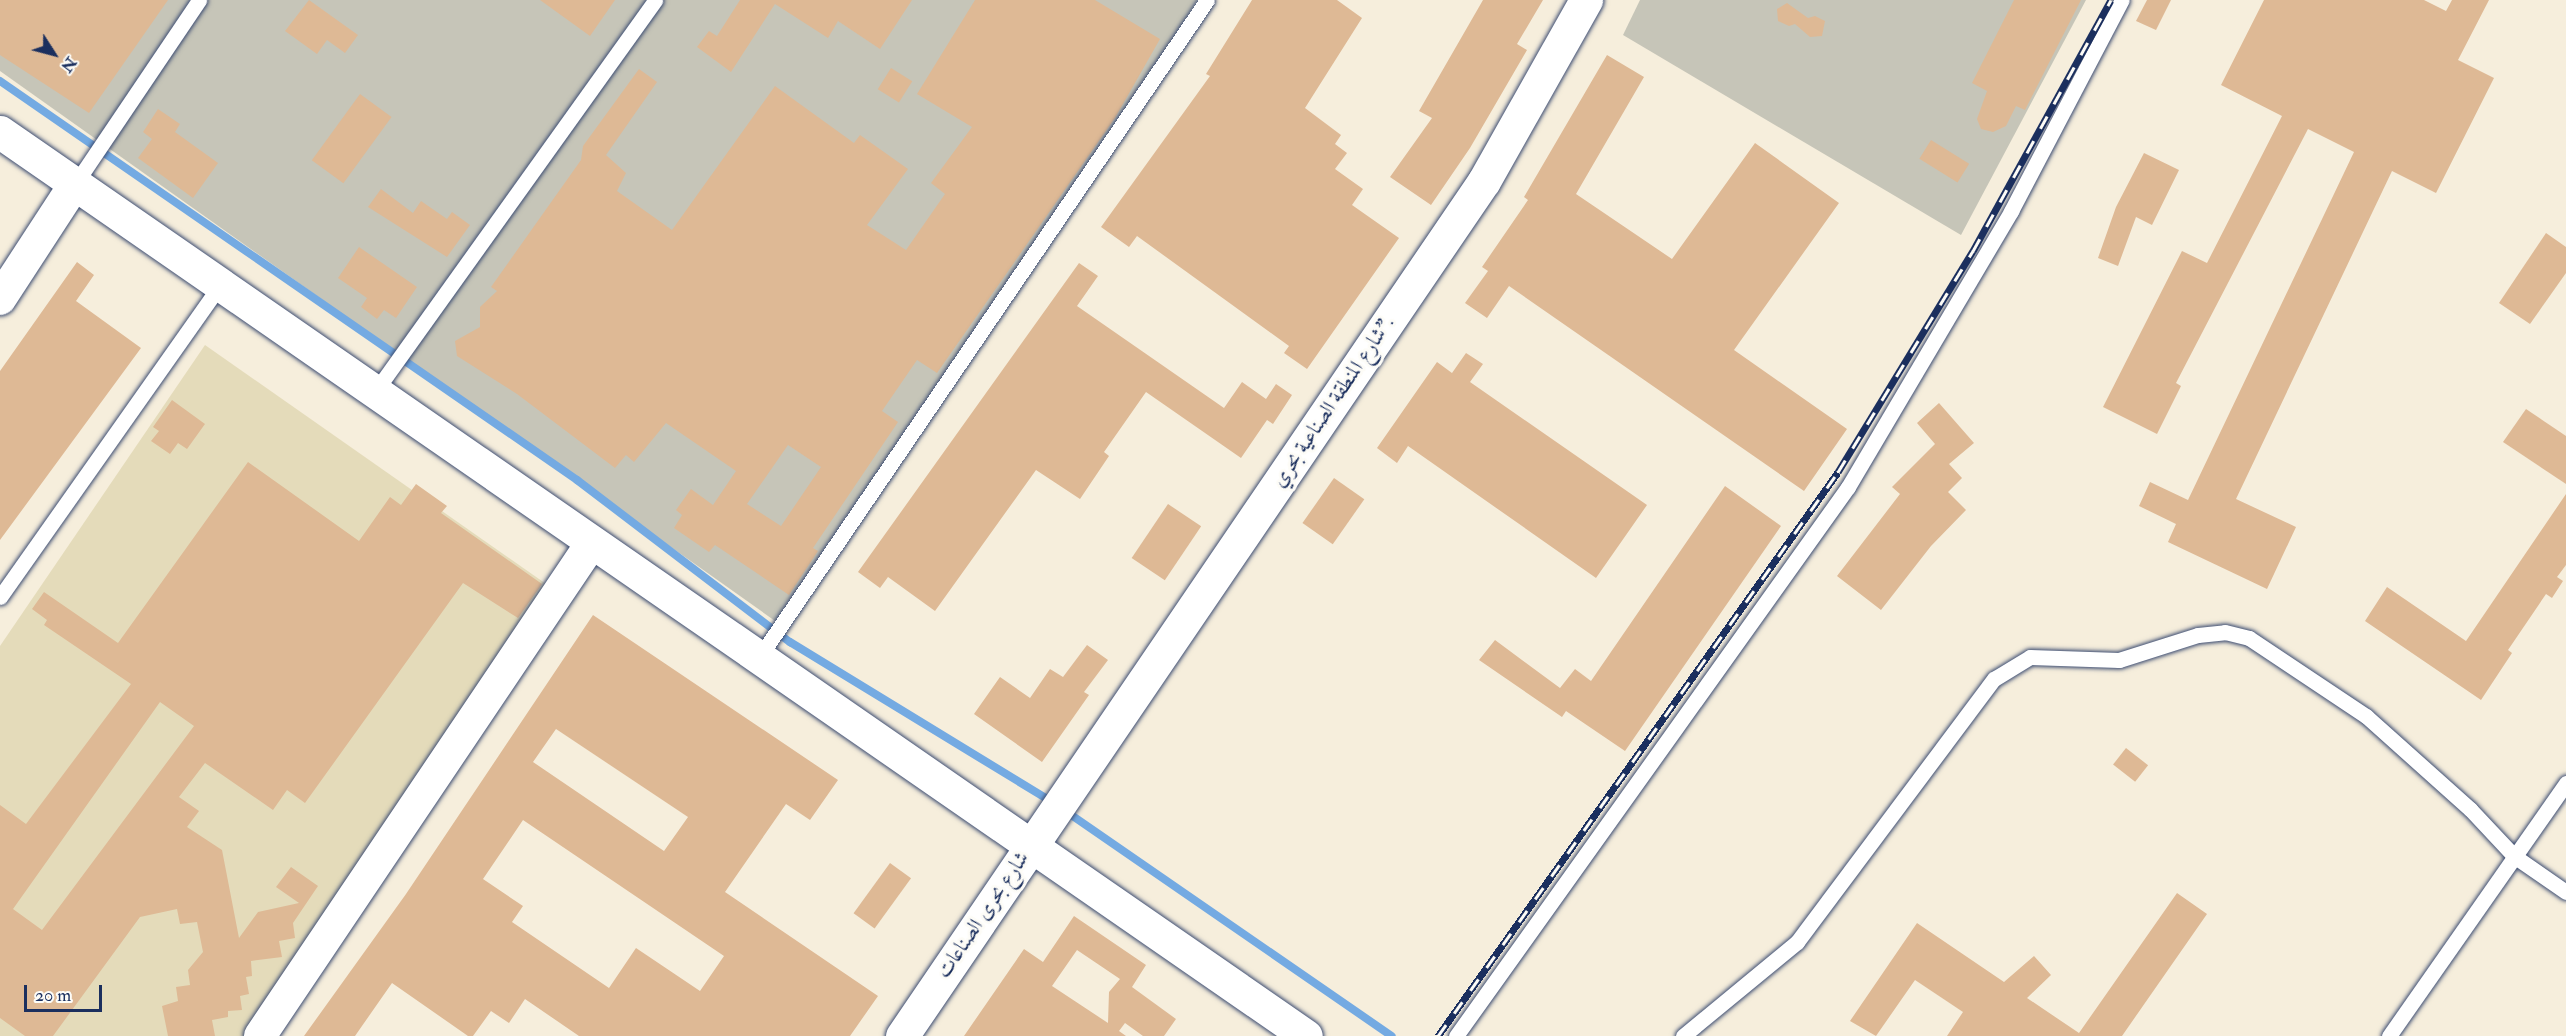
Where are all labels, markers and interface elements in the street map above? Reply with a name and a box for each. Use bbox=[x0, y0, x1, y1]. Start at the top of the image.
north arrow bbox=[24, 24, 84, 84]
text: N bbox=[56, 53, 81, 76]
street label: شارع المنطقة الصناعية بحري". bbox=[1266, 312, 1400, 492]
street label: شارع بحرى الصناعات bbox=[931, 847, 1035, 983]
scale bar bbox=[27, 973, 105, 1011]
text: 20 m bbox=[35, 984, 71, 1007]

